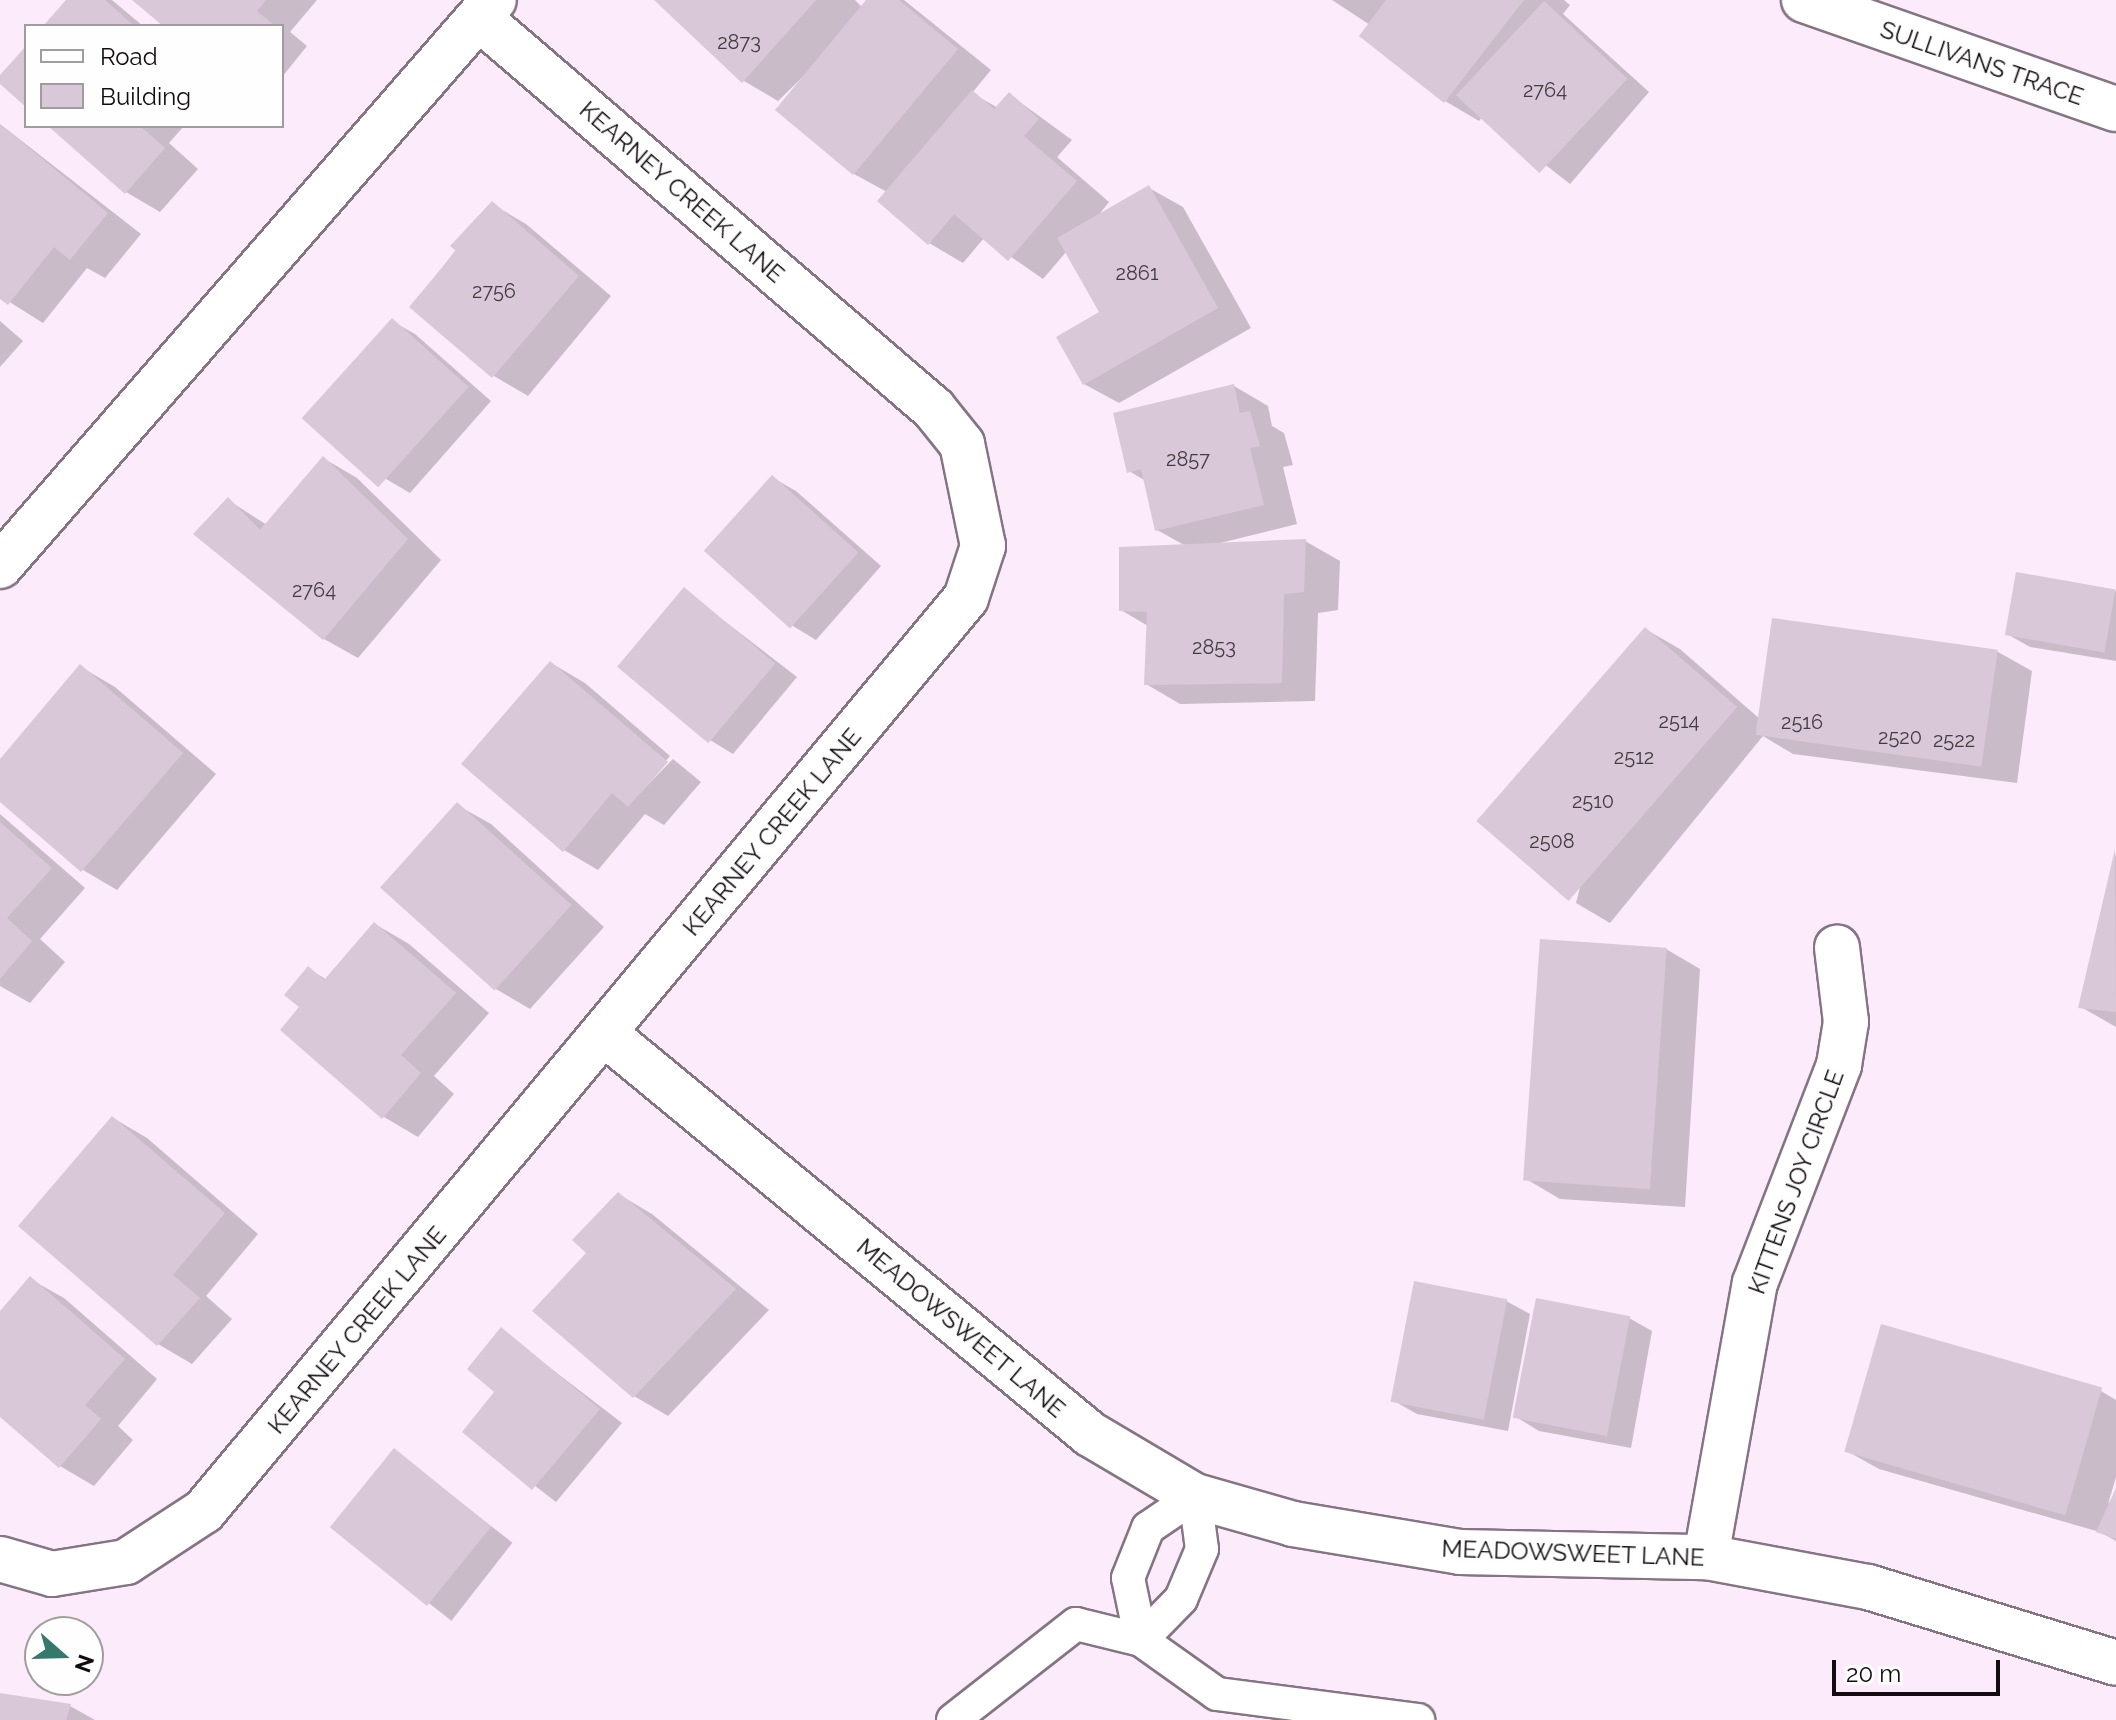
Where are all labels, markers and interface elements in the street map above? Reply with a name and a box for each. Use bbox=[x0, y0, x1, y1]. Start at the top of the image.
street label: SULLIVANS TRACE bbox=[1876, 15, 2088, 111]
legend bbox=[24, 24, 284, 128]
house number: 2873 bbox=[717, 30, 761, 54]
text: Road bbox=[100, 42, 158, 71]
house number: 2764 bbox=[1523, 78, 1567, 102]
text: Building bbox=[100, 82, 191, 111]
street label: KEARNEY CREEK LANE bbox=[573, 95, 791, 289]
house number: 2861 bbox=[1116, 261, 1158, 285]
house number: 2756 bbox=[472, 279, 516, 303]
house number: 2857 bbox=[1166, 447, 1210, 471]
house number: 2764 bbox=[292, 578, 336, 602]
house number: 2853 bbox=[1192, 635, 1236, 659]
house number: 2514 bbox=[1659, 709, 1699, 733]
house number: 2516 bbox=[1781, 710, 1823, 734]
street label: KEARNEY CREEK LANE bbox=[676, 722, 868, 942]
house number: 2520 bbox=[1878, 725, 1922, 749]
house number: 2522 bbox=[1933, 728, 1975, 752]
house number: 2512 bbox=[1614, 745, 1654, 769]
house number: 2510 bbox=[1572, 789, 1614, 813]
house number: 2508 bbox=[1529, 829, 1575, 853]
street label: KITTENS JOY CIRCLE bbox=[1742, 1065, 1850, 1299]
street label: KEARNEY CREEK LANE bbox=[261, 1220, 453, 1440]
street label: MEADOWSWEET LANE bbox=[851, 1232, 1071, 1424]
street label: MEADOWSWEET LANE bbox=[1441, 1534, 1705, 1572]
north arrow bbox=[24, 1616, 104, 1696]
scale bar bbox=[1836, 1644, 2004, 1694]
text: N bbox=[70, 1651, 100, 1676]
text: 20 m bbox=[1846, 1659, 1901, 1688]

